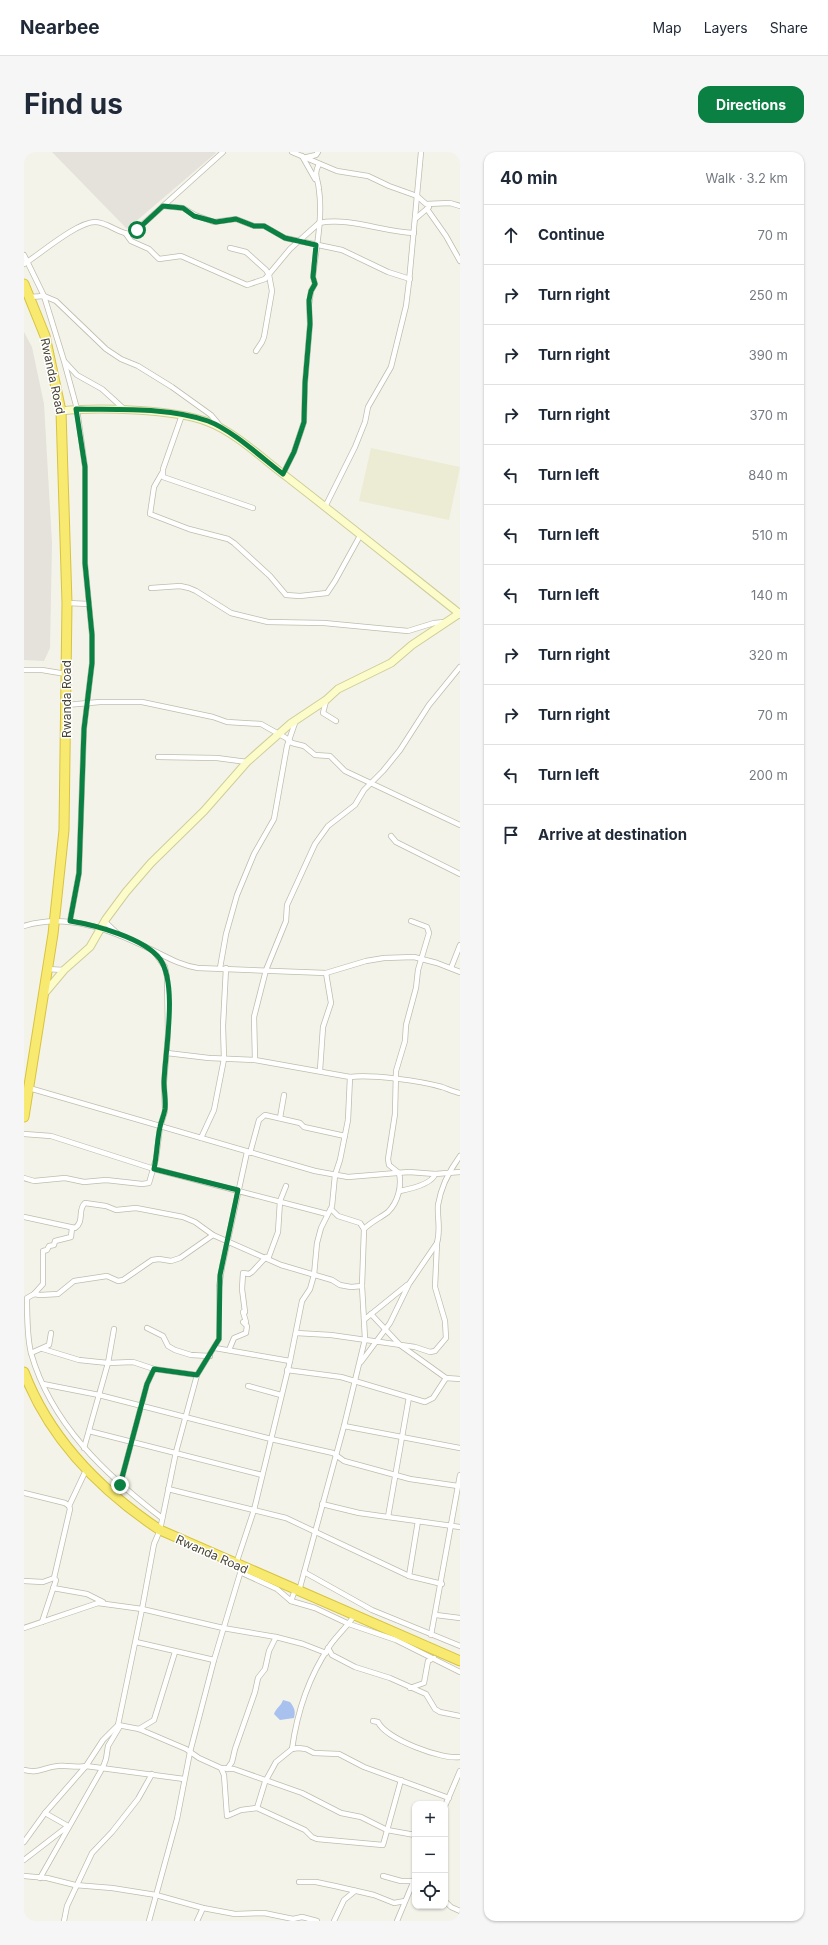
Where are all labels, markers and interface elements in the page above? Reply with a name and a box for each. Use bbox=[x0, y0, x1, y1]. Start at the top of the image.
text: Nearbee bbox=[20, 16, 100, 39]
text: Map bbox=[653, 19, 682, 36]
text: Layers bbox=[704, 19, 748, 36]
text: Share bbox=[770, 19, 808, 36]
button: Directions bbox=[698, 86, 804, 123]
text: Find us bbox=[24, 87, 123, 121]
text: 40 min bbox=[500, 168, 558, 188]
text: Walk · 3.2 km bbox=[706, 170, 788, 186]
route start bbox=[128, 221, 146, 239]
icon: ahead bbox=[500, 224, 522, 246]
text: Continue bbox=[538, 225, 605, 244]
text: 70 m bbox=[758, 227, 788, 243]
icon: right bbox=[500, 284, 522, 306]
text: Turn right bbox=[538, 285, 610, 304]
text: 250 m bbox=[749, 287, 788, 303]
street label: Rwanda Road bbox=[38, 336, 68, 416]
icon: right bbox=[500, 344, 522, 366]
text: Turn right bbox=[538, 345, 610, 364]
text: 390 m bbox=[749, 347, 788, 363]
icon: right bbox=[500, 404, 522, 426]
text: Turn right bbox=[538, 405, 610, 424]
text: 370 m bbox=[750, 407, 788, 423]
icon: left bbox=[500, 464, 522, 486]
text: Turn left bbox=[538, 465, 599, 484]
text: 840 m bbox=[748, 467, 788, 483]
icon: left bbox=[500, 524, 522, 546]
text: Turn left bbox=[538, 525, 599, 544]
text: 510 m bbox=[752, 527, 788, 543]
icon: left bbox=[500, 584, 522, 606]
text: Turn left bbox=[538, 585, 599, 604]
text: 140 m bbox=[751, 587, 788, 603]
icon: right bbox=[500, 644, 522, 666]
text: Turn right bbox=[538, 645, 610, 664]
text: 320 m bbox=[749, 647, 788, 663]
street label: Rwanda Road bbox=[59, 660, 74, 738]
icon: right bbox=[500, 704, 522, 726]
text: Turn right bbox=[538, 705, 610, 724]
text: 70 m bbox=[758, 707, 788, 723]
icon: left bbox=[500, 764, 522, 786]
text: Turn left bbox=[538, 765, 599, 784]
text: 200 m bbox=[749, 767, 788, 783]
icon: arrive bbox=[500, 824, 522, 846]
text: Arrive at destination bbox=[538, 825, 687, 844]
route end bbox=[111, 1476, 129, 1494]
street label: Rwanda Road bbox=[173, 1531, 251, 1577]
map controls bbox=[412, 1801, 448, 1909]
button: + bbox=[412, 1801, 448, 1837]
button: − bbox=[412, 1837, 448, 1873]
button: locate bbox=[412, 1873, 448, 1909]

